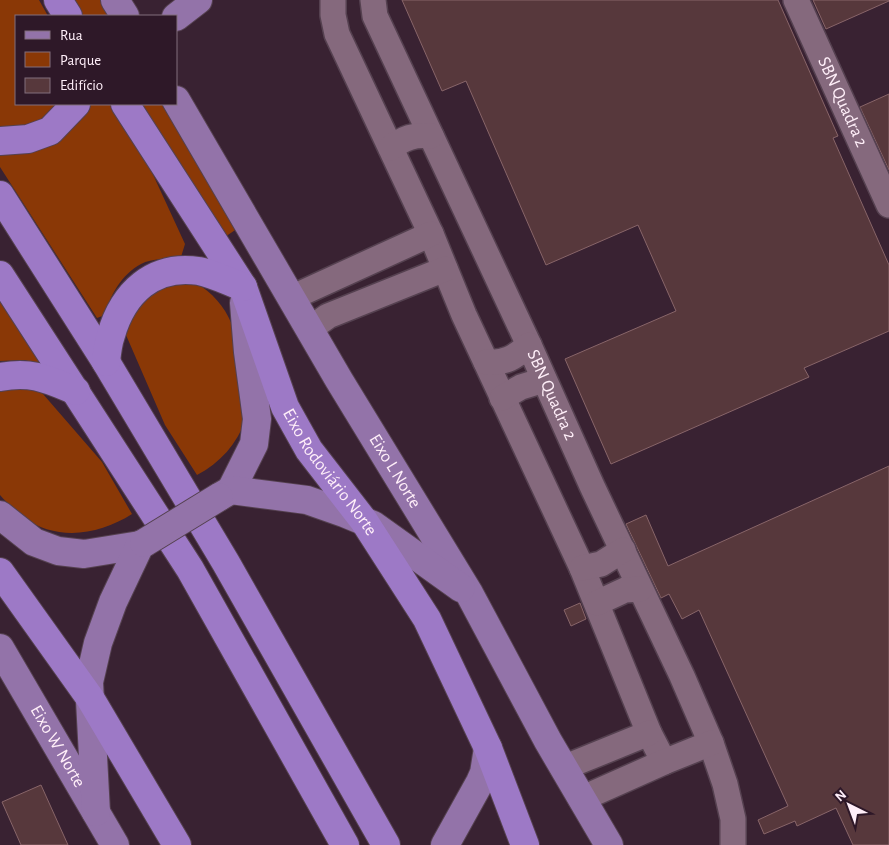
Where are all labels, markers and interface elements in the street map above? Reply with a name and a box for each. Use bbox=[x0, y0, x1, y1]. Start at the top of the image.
legend bbox=[15, 15, 178, 105]
text: Rua bbox=[60, 28, 83, 43]
text: Parque bbox=[60, 53, 101, 68]
street label: SBN Quadra 2 bbox=[814, 54, 870, 150]
text: Edifício bbox=[60, 78, 103, 93]
street label: SBN Quadra 2 bbox=[523, 347, 579, 443]
street label: Eixo Rodoviário Norte bbox=[279, 406, 380, 539]
street label: Eixo L Norte bbox=[365, 431, 424, 512]
street label: Eixo W Norte bbox=[27, 702, 88, 791]
north arrow bbox=[824, 780, 874, 830]
text: N bbox=[833, 788, 849, 805]

